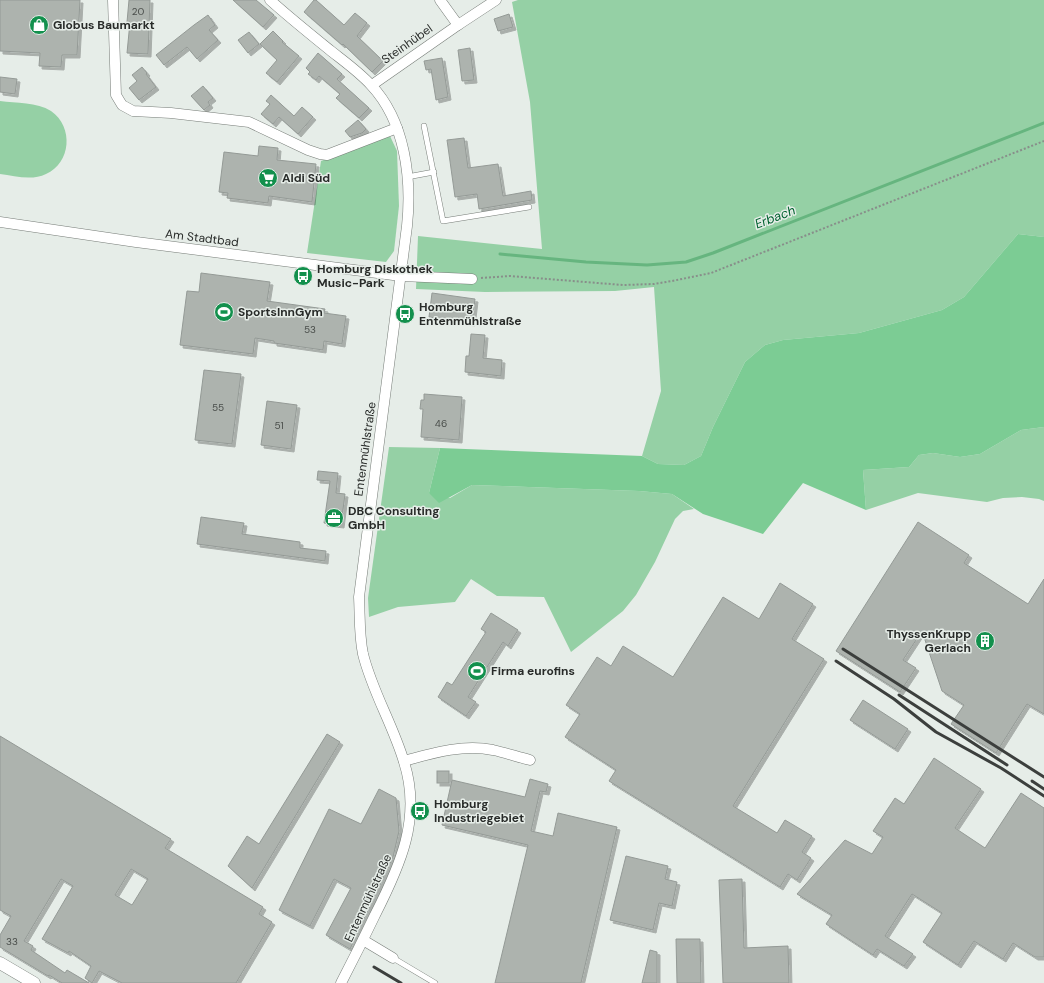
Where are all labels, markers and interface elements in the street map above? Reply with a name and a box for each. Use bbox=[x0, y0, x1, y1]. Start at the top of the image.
house number: 20 bbox=[132, 5, 144, 18]
shop icon: Globus Baumarkt bbox=[28, 14, 50, 36]
place label: Globus Baumarkt bbox=[53, 17, 155, 33]
street label: Steinhübel bbox=[378, 21, 436, 67]
supermarket icon: Aldi Süd bbox=[257, 167, 279, 189]
place label: Aldi Süd bbox=[282, 170, 330, 186]
water label: Erbach bbox=[752, 202, 798, 232]
street label: Am Stadtbad bbox=[164, 226, 240, 250]
place label: Homburg Diskothek Music-Park bbox=[317, 261, 433, 291]
bus stop icon: Homburg Diskothek Music-Park bbox=[292, 265, 314, 287]
place label: Homburg Entenmühlstraße bbox=[419, 299, 521, 329]
sports icon: SportsInnGym bbox=[213, 301, 235, 323]
bus stop icon: Homburg Entenmühlstraße bbox=[394, 303, 416, 325]
place label: SportsInnGym bbox=[238, 304, 323, 320]
house number: 53 bbox=[304, 323, 316, 336]
house number: 55 bbox=[212, 401, 224, 414]
street label: Entenmühlstraße bbox=[350, 401, 380, 497]
house number: 46 bbox=[435, 417, 447, 430]
house number: 51 bbox=[274, 419, 284, 432]
place label: DBC Consulting GmbH bbox=[348, 503, 439, 533]
office icon: DBC Consulting GmbH bbox=[323, 507, 345, 529]
place label: ThyssenKrupp Gerlach bbox=[886, 626, 971, 656]
building icon: ThyssenKrupp Gerlach bbox=[974, 630, 996, 652]
sports icon: Firma eurofins bbox=[466, 660, 488, 682]
place label: Firma eurofins bbox=[491, 663, 575, 679]
place label: Homburg Industriegebiet bbox=[434, 796, 524, 826]
bus stop icon: Homburg Industriegebiet bbox=[409, 800, 431, 822]
street label: Entenmühlstraße bbox=[341, 851, 395, 944]
house number: 33 bbox=[6, 935, 18, 948]

